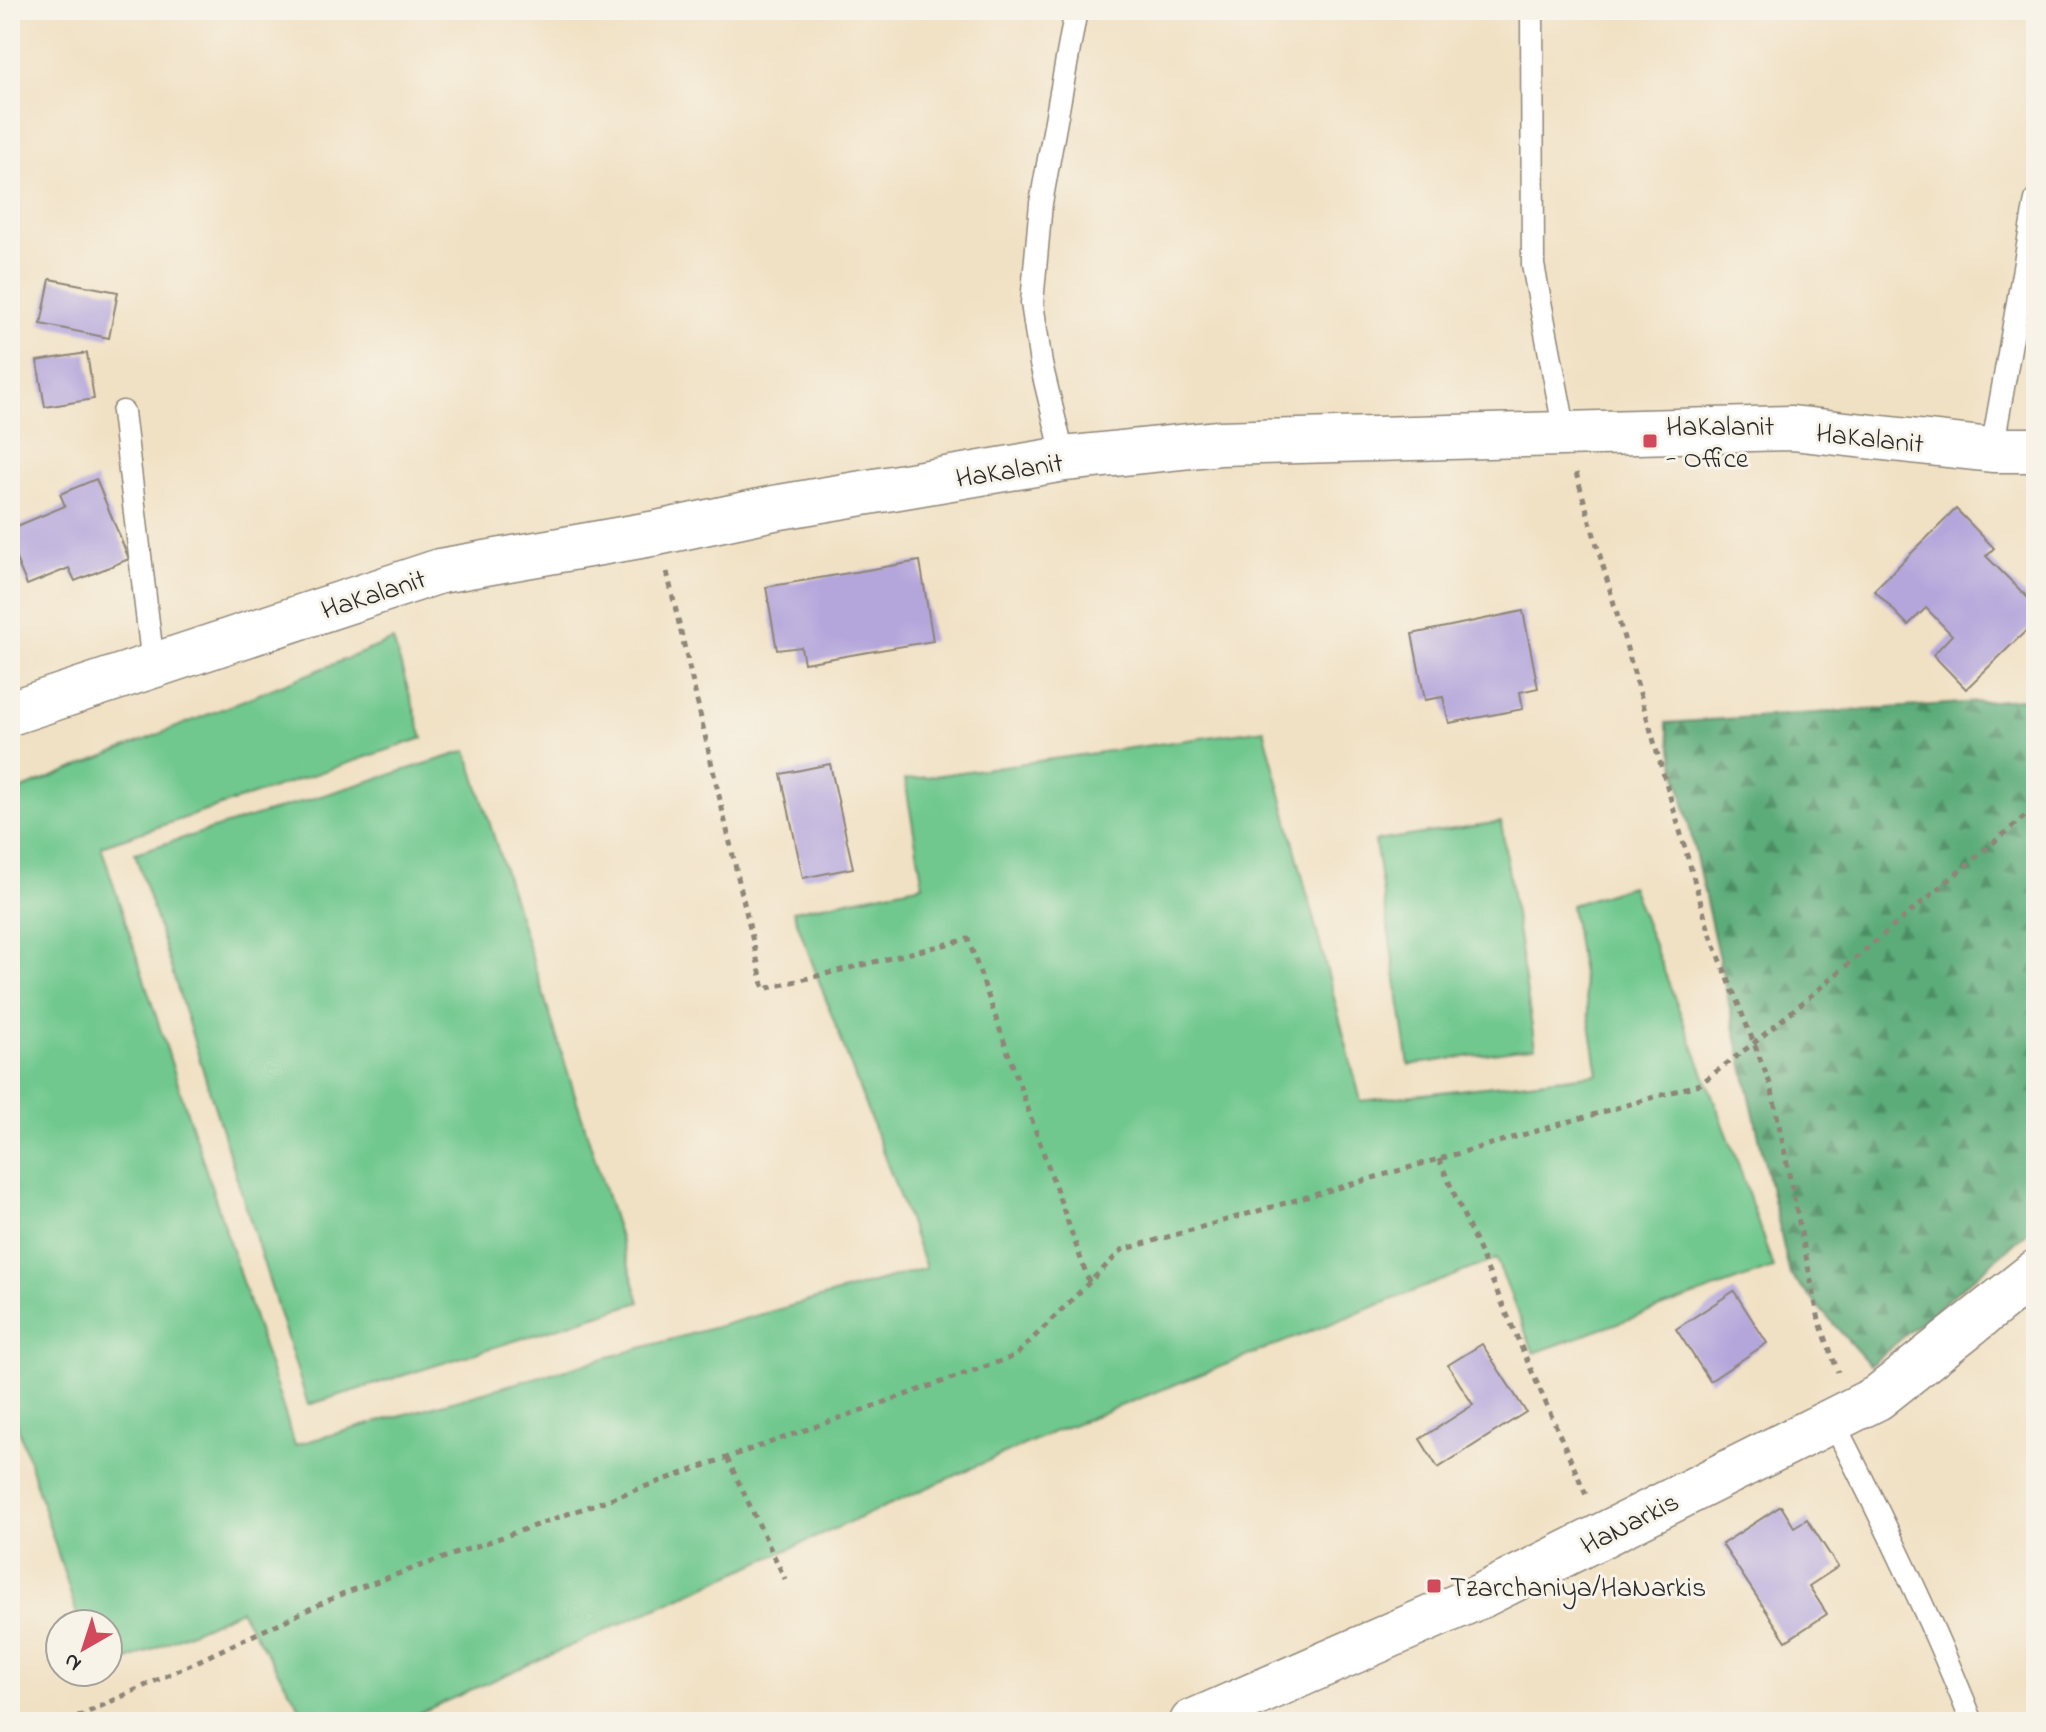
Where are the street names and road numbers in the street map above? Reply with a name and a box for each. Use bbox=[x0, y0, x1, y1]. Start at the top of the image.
street label: HaKalanit bbox=[1814, 414, 1926, 467]
street label: HaKalanit bbox=[953, 444, 1066, 501]
street label: HaKalanit bbox=[316, 560, 432, 633]
street label: HaNarkis bbox=[1574, 1483, 1687, 1567]

